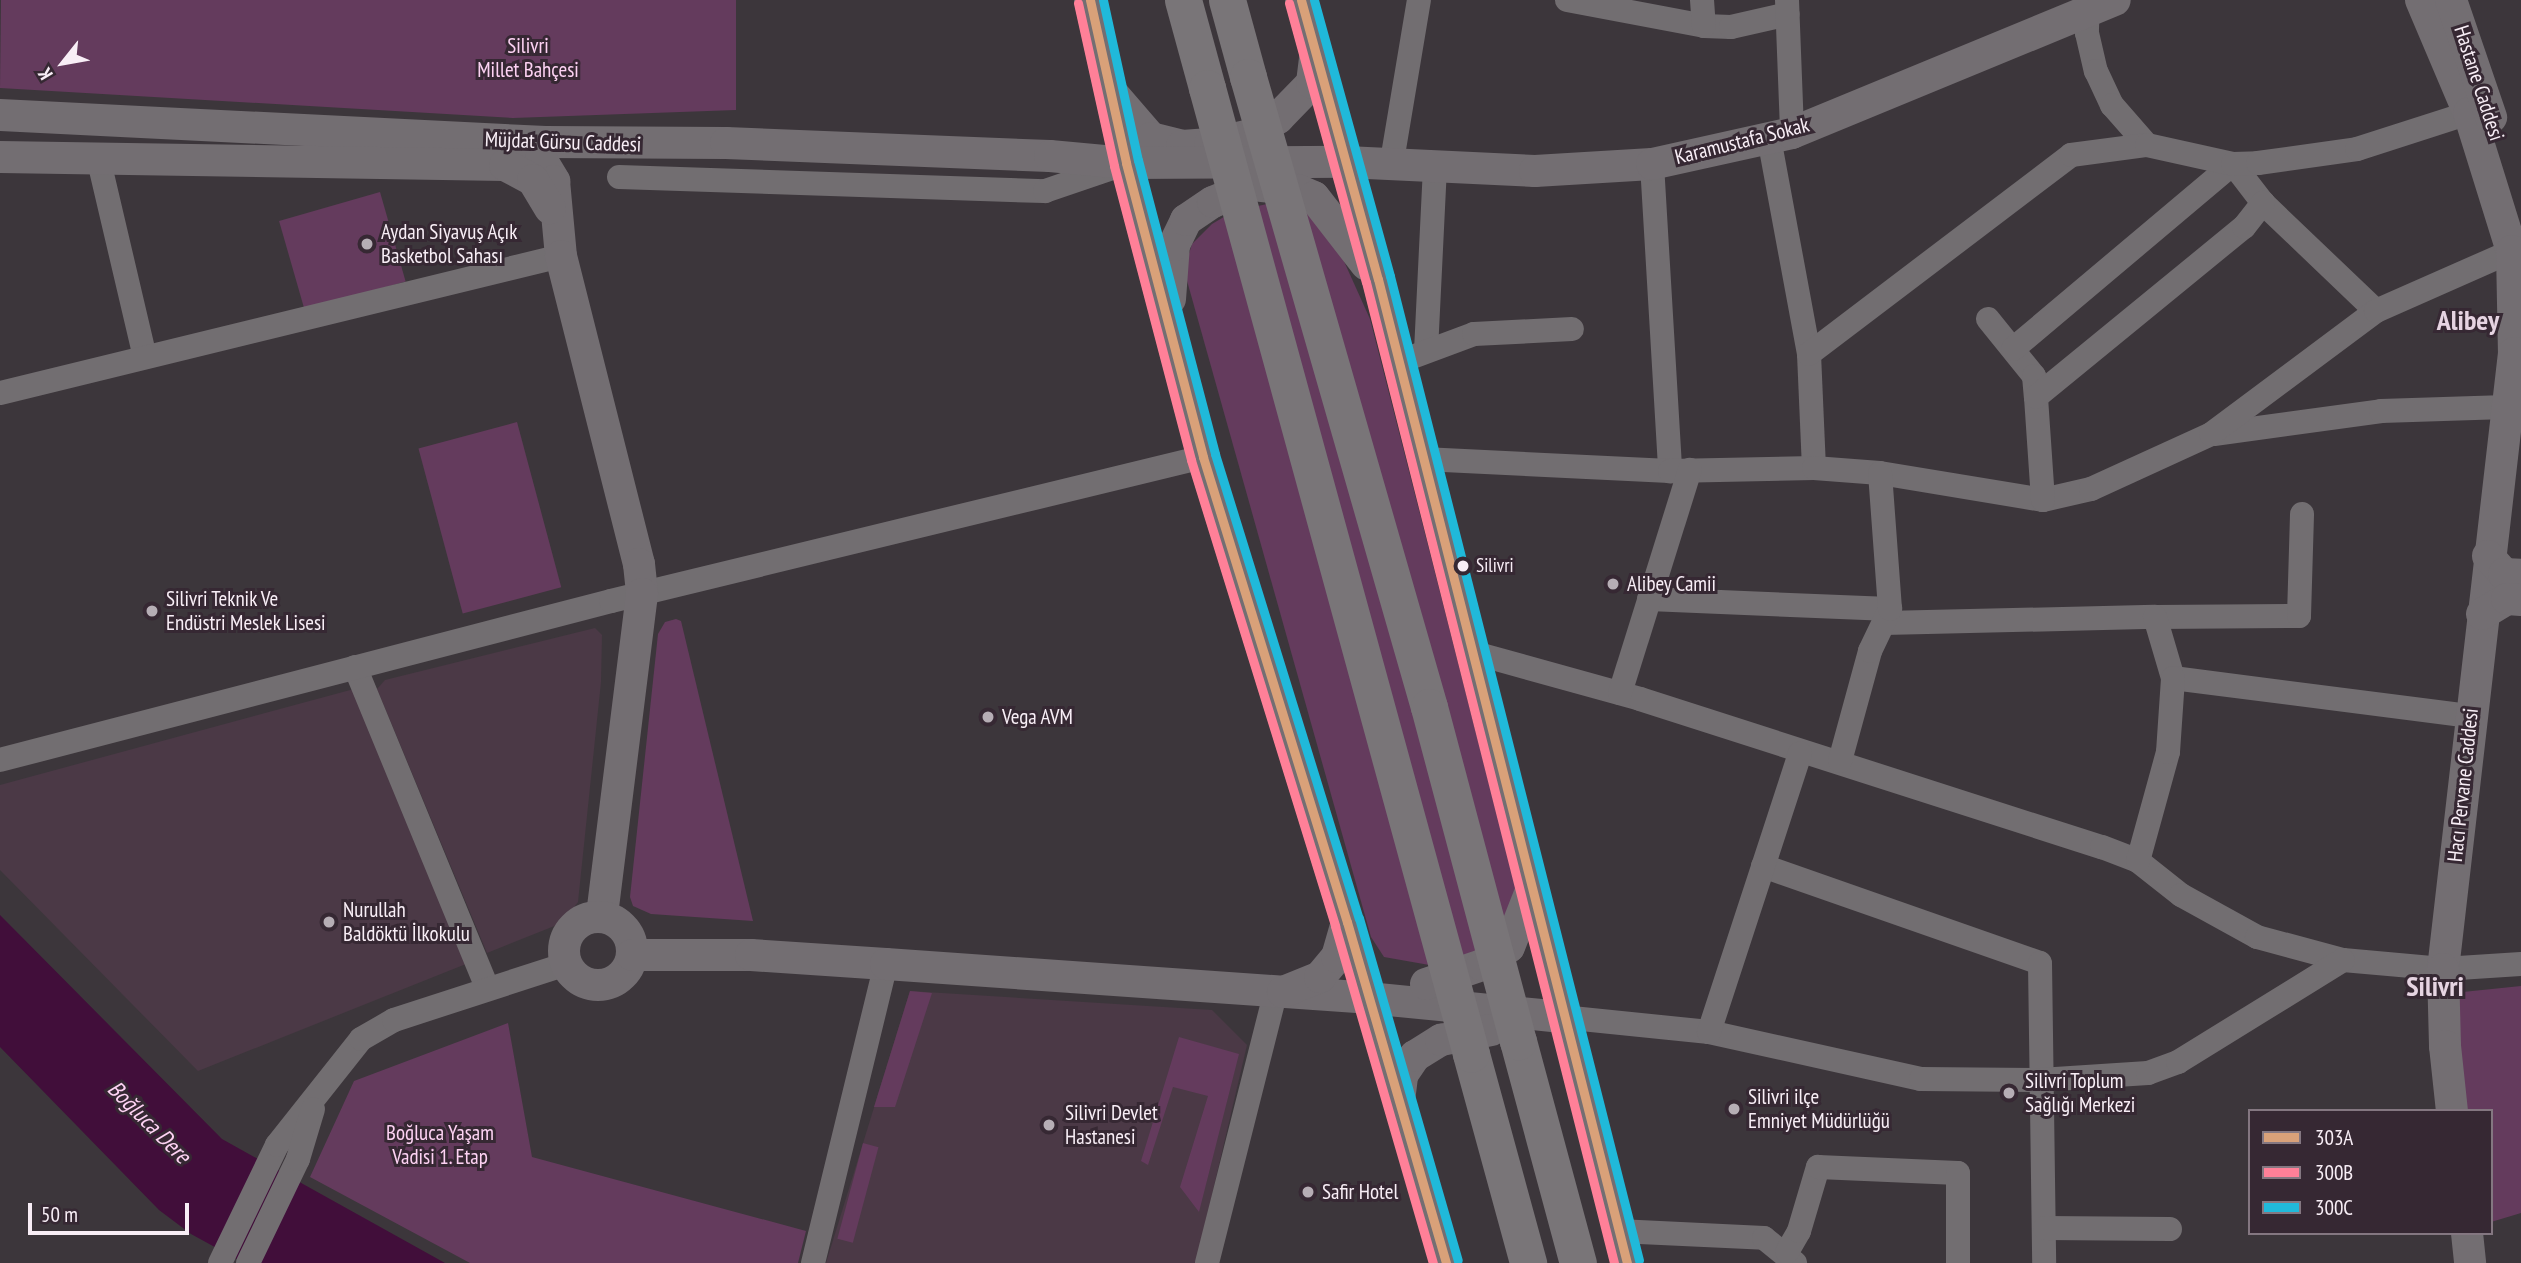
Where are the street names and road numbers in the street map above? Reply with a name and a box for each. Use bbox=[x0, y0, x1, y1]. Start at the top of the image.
street label: Hastane Caddesi bbox=[2449, 22, 2509, 144]
street label: Karamustafa Sokak bbox=[1672, 112, 1812, 170]
street label: Müjdat Gürsu Caddesi bbox=[484, 127, 642, 157]
street label: Hacı Pervane Caddesi bbox=[2442, 707, 2484, 863]

